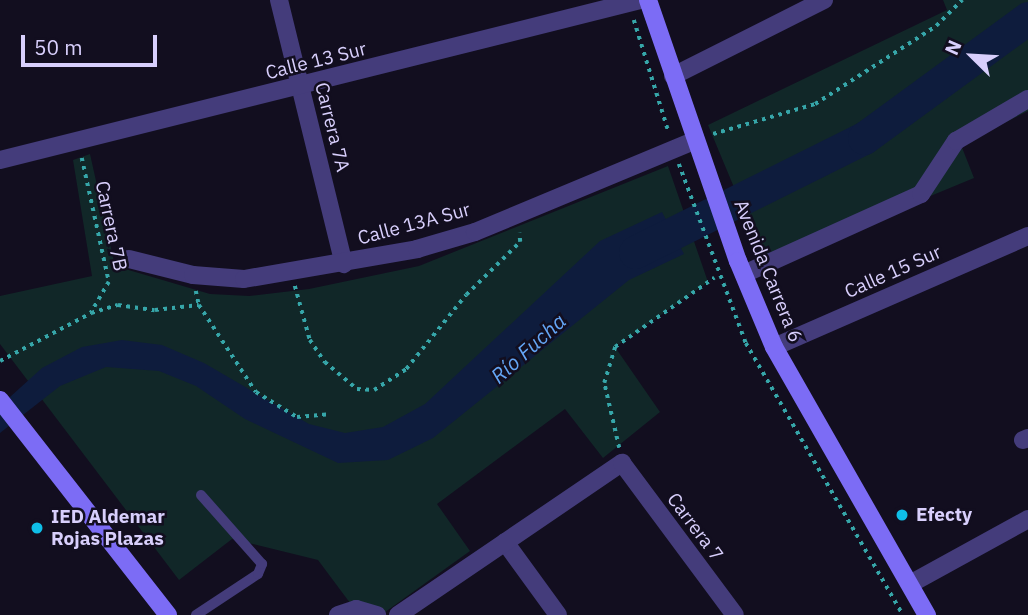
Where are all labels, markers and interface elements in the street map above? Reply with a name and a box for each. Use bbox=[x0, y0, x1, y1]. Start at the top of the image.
scale bar bbox=[24, 21, 161, 65]
north arrow bbox=[937, 21, 1007, 91]
text: 50 m bbox=[34, 33, 83, 61]
text: N bbox=[939, 36, 967, 59]
street label: Calle 13 Sur bbox=[263, 37, 369, 85]
street label: Carrera 7A bbox=[310, 80, 354, 174]
street label: Carrera 7B bbox=[90, 179, 132, 273]
street label: Avenida Carrera 6 bbox=[729, 196, 807, 346]
street label: Calle 13A Sur bbox=[355, 198, 473, 250]
street label: Calle 15 Sur bbox=[841, 241, 945, 303]
water label: Río Fucha bbox=[485, 308, 571, 388]
street label: Carrera 7 bbox=[662, 489, 728, 565]
place label: Efecty bbox=[916, 504, 972, 526]
place label: IED Aldemar Rojas Plazas bbox=[51, 506, 165, 550]
marker: Efecty bbox=[894, 507, 910, 523]
marker: IED Aldemar Rojas Plazas bbox=[29, 520, 45, 536]

